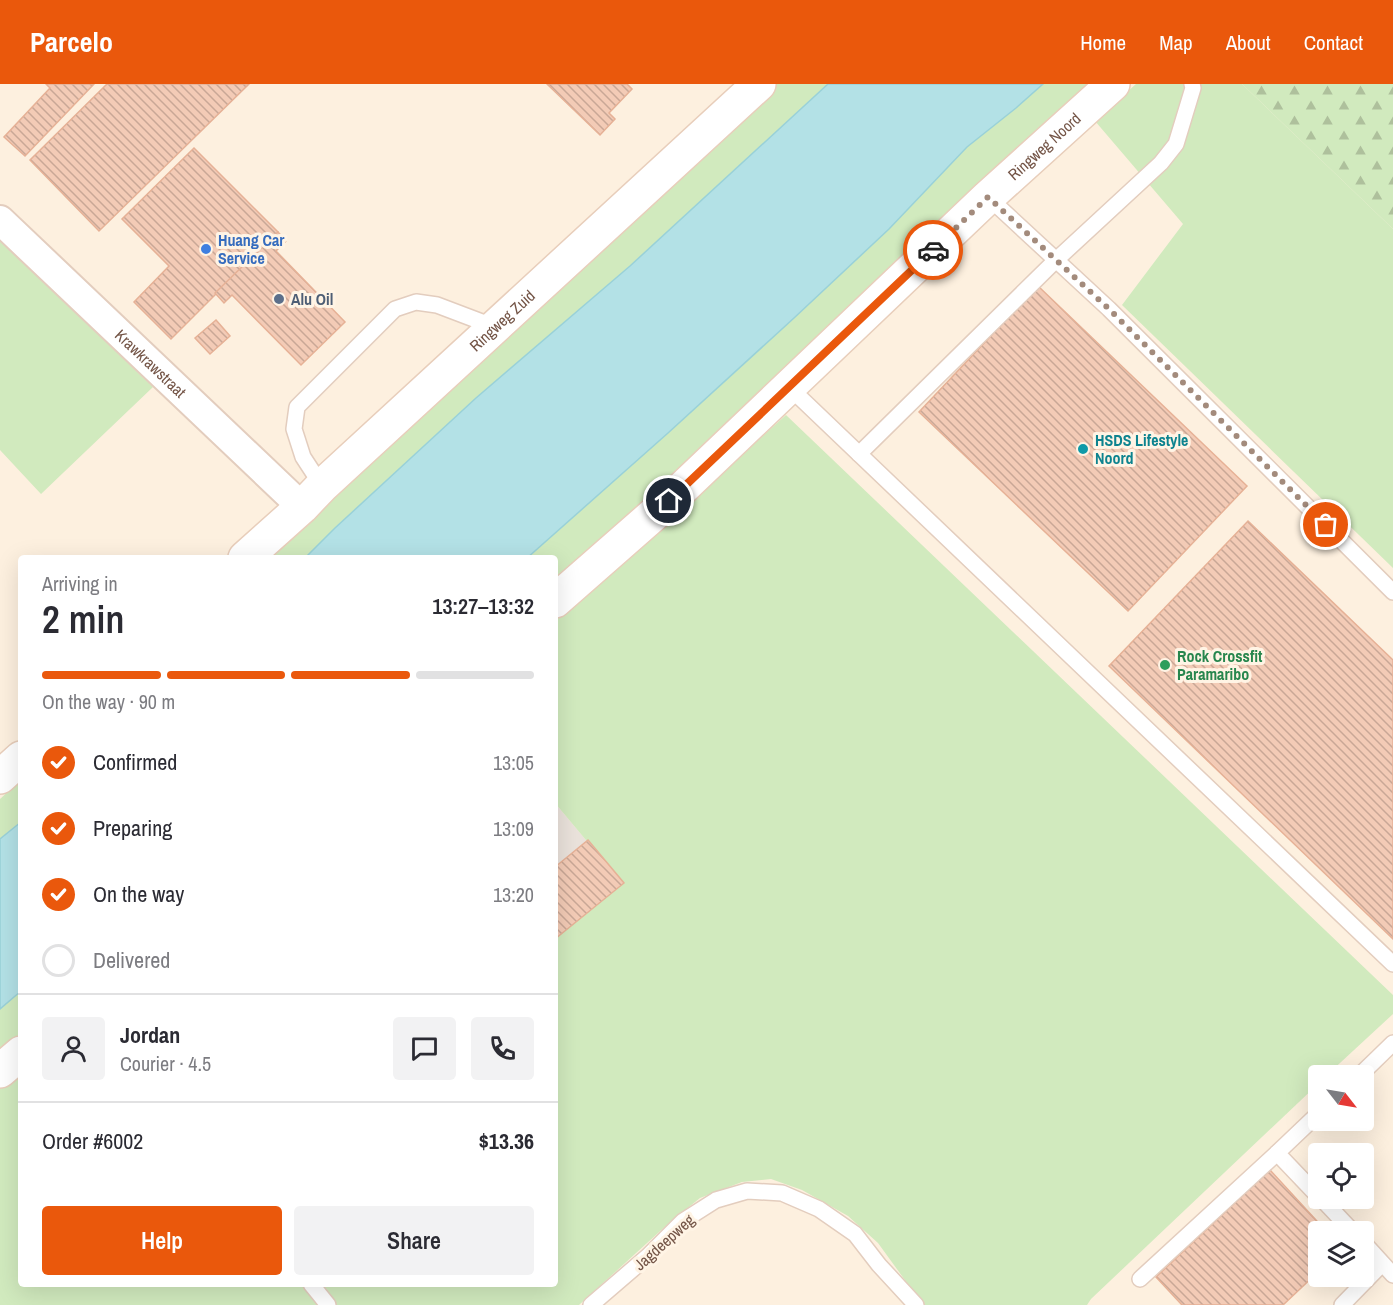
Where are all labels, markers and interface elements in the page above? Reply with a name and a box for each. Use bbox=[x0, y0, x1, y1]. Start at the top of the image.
text: Parcelo bbox=[30, 23, 113, 61]
text: Home bbox=[1080, 28, 1126, 57]
text: Map bbox=[1159, 28, 1193, 57]
text: About bbox=[1226, 28, 1271, 57]
text: Contact bbox=[1304, 28, 1363, 57]
street label: Ringweg Noord bbox=[1003, 107, 1085, 185]
courier bbox=[903, 220, 963, 280]
place label: Huang Car Service bbox=[218, 229, 285, 269]
icon: car bbox=[917, 234, 950, 267]
marker: Huang Car Service bbox=[199, 242, 213, 256]
street label: Ringweg Zuid bbox=[464, 285, 539, 356]
place label: Alu Oil bbox=[291, 288, 333, 310]
marker: Alu Oil bbox=[272, 292, 286, 306]
street label: Krawkrawstraat bbox=[110, 324, 191, 403]
place label: HSDS Lifestyle Noord bbox=[1095, 429, 1188, 469]
marker: HSDS Lifestyle Noord bbox=[1076, 442, 1090, 456]
pin bbox=[643, 475, 694, 526]
icon: home bbox=[652, 484, 685, 517]
pin bbox=[1300, 499, 1351, 550]
icon: bag bbox=[1309, 508, 1342, 541]
text: Arriving in bbox=[42, 570, 118, 597]
text: 13:27–13:32 bbox=[432, 591, 534, 621]
text: 2 min bbox=[42, 593, 124, 645]
place label: Rock Crossfit Paramaribo bbox=[1177, 645, 1263, 685]
marker: Rock Crossfit Paramaribo bbox=[1158, 658, 1172, 672]
text: On the way · 90 m bbox=[42, 688, 175, 715]
icon: check bbox=[42, 746, 75, 779]
text: Confirmed bbox=[93, 747, 177, 777]
text: 13:05 bbox=[493, 749, 534, 776]
icon: check bbox=[42, 812, 75, 845]
text: Preparing bbox=[93, 813, 172, 843]
text: 13:09 bbox=[493, 815, 534, 842]
icon: check bbox=[42, 878, 75, 911]
text: On the way bbox=[93, 879, 184, 909]
text: 13:20 bbox=[493, 881, 534, 908]
text: Delivered bbox=[93, 945, 170, 975]
button: person bbox=[42, 1017, 105, 1080]
button: chat bbox=[393, 1017, 456, 1080]
button: phone bbox=[471, 1017, 534, 1080]
text: Jordan bbox=[120, 1020, 180, 1050]
text: Courier · 4.5 bbox=[120, 1050, 211, 1077]
north arrow bbox=[1308, 1065, 1374, 1131]
map controls bbox=[1308, 1065, 1374, 1287]
text: Order #6002 bbox=[42, 1126, 143, 1156]
text: $13.36 bbox=[479, 1126, 534, 1156]
button: locate bbox=[1308, 1143, 1374, 1209]
button: Help bbox=[42, 1206, 282, 1275]
button: Share bbox=[294, 1206, 534, 1275]
street label: Jagdeepweg bbox=[629, 1208, 700, 1275]
button: layers bbox=[1308, 1221, 1374, 1287]

